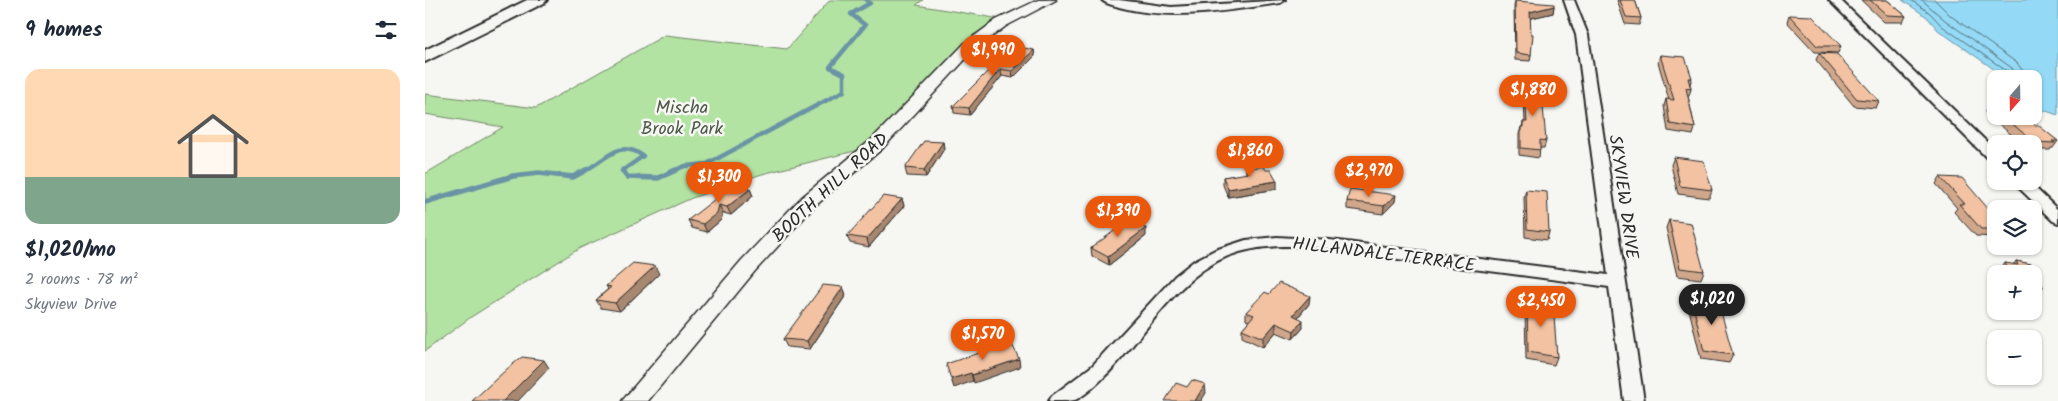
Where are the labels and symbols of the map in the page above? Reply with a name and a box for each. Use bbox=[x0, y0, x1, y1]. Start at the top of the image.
pin: $1,990 bbox=[952, 34, 1034, 77]
north arrow bbox=[1987, 70, 2043, 125]
pin: $1,880 bbox=[1492, 74, 1574, 117]
park label: Mischa Brook Park bbox=[641, 94, 724, 144]
street label: BOOTH HILL ROAD bbox=[766, 126, 896, 250]
street label: SKYVIEW DRIVE bbox=[1599, 133, 1646, 262]
pin: $1,860 bbox=[1209, 136, 1291, 178]
pin: $2,970 bbox=[1328, 156, 1410, 198]
pin: $1,300 bbox=[678, 162, 760, 204]
pin: $1,390 bbox=[1077, 196, 1159, 238]
street label: HILLANDALE TERRACE bbox=[1291, 230, 1477, 281]
pin: $1,020 bbox=[1671, 284, 1753, 326]
pin: $2,450 bbox=[1500, 286, 1582, 328]
pin: $1,570 bbox=[942, 318, 1024, 361]

